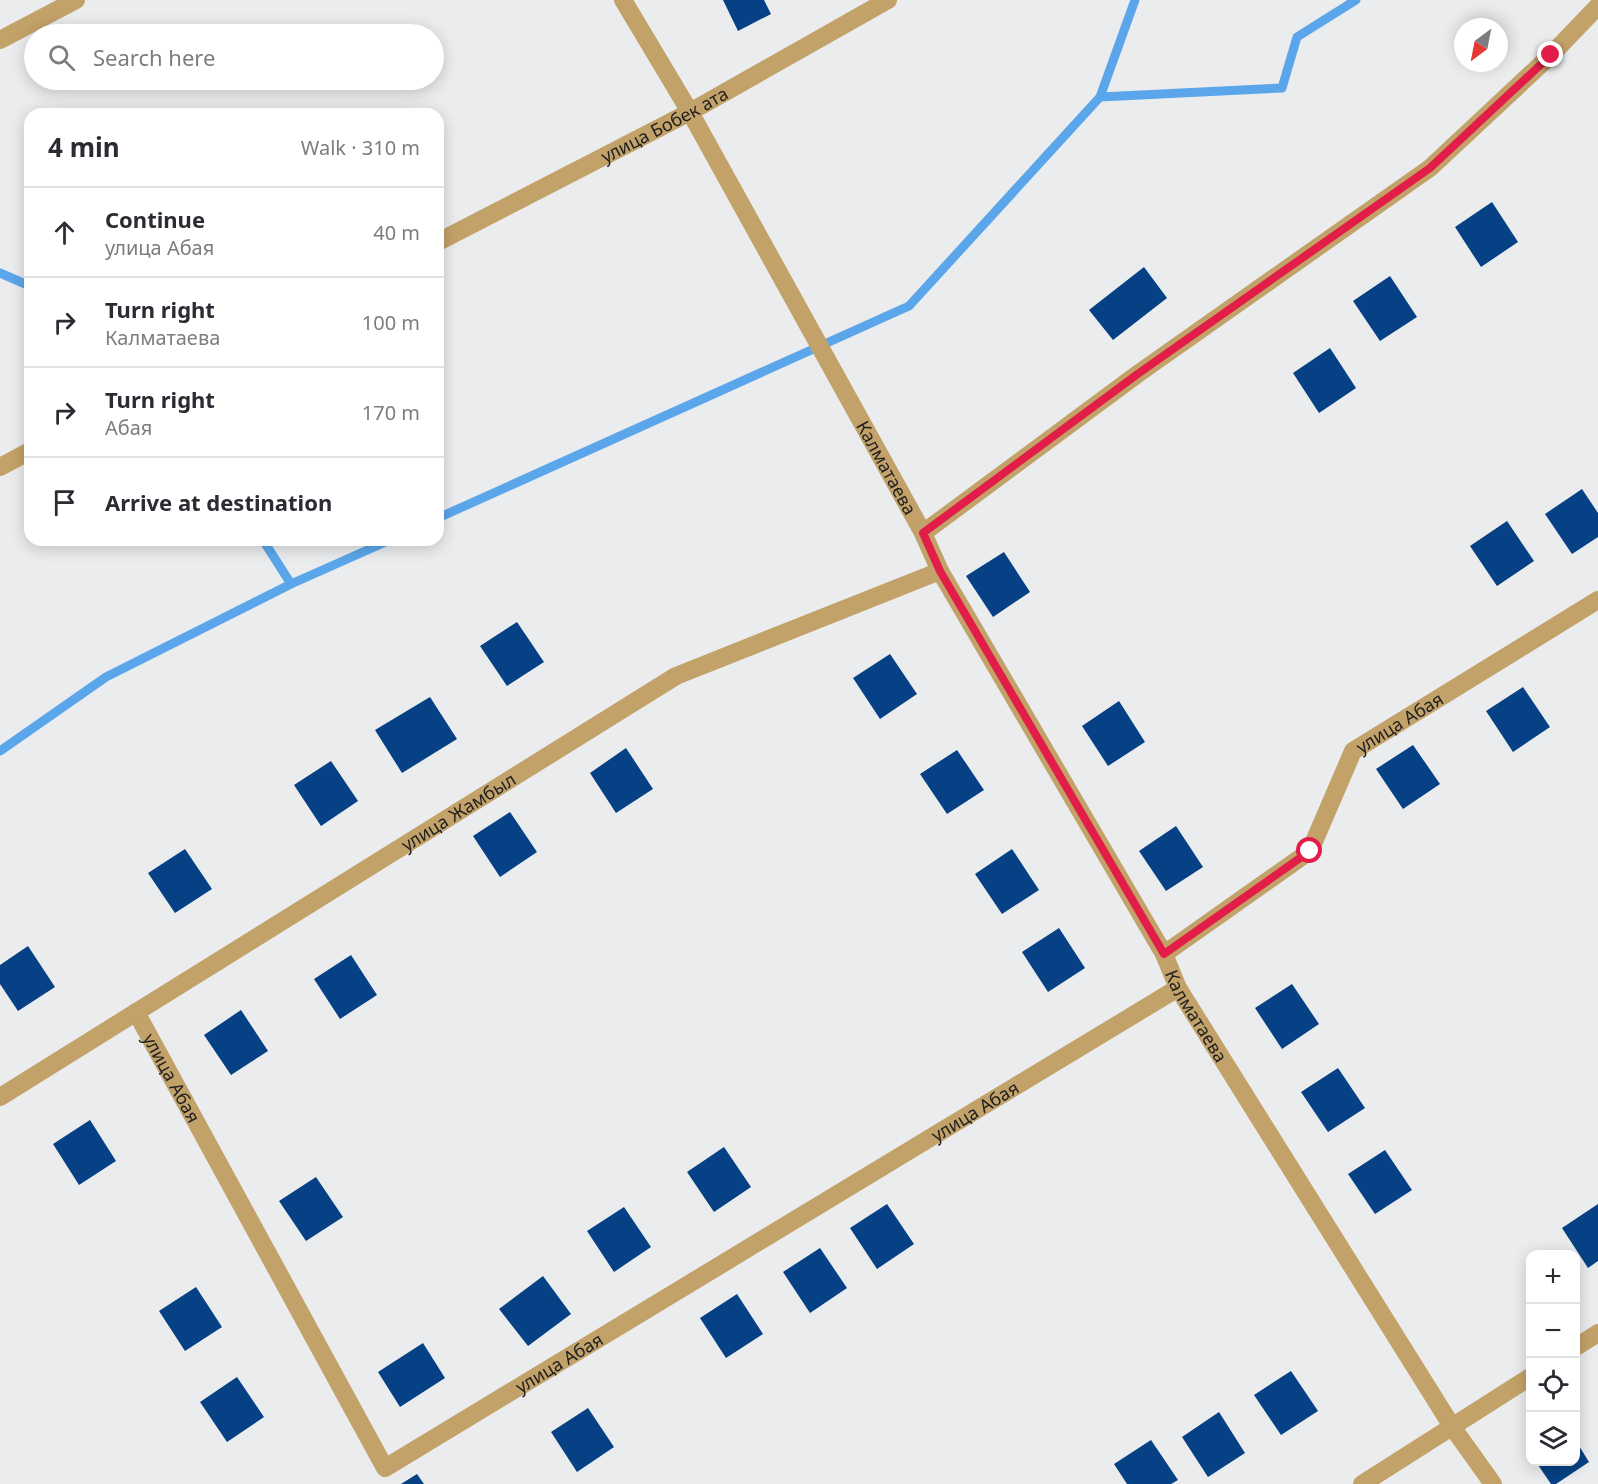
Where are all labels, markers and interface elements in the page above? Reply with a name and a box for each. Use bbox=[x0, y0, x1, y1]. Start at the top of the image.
north arrow bbox=[1454, 18, 1508, 72]
search box bbox=[24, 24, 444, 90]
icon: search bbox=[45, 41, 78, 74]
route end bbox=[1537, 41, 1563, 67]
text: Search here bbox=[93, 42, 215, 72]
street label: улица Бобек ата bbox=[597, 81, 732, 168]
text: 4 min bbox=[48, 129, 120, 165]
text: Walk · 310 m bbox=[301, 134, 420, 161]
text: Continue bbox=[105, 204, 205, 234]
icon: ahead bbox=[48, 216, 81, 249]
text: 40 m bbox=[373, 219, 420, 246]
text: улица Абая bbox=[105, 234, 214, 261]
text: Turn right bbox=[105, 294, 215, 324]
icon: right bbox=[48, 306, 81, 339]
text: 100 m bbox=[362, 309, 420, 336]
text: Калматаева bbox=[105, 324, 220, 351]
text: Turn right bbox=[105, 384, 215, 414]
icon: right bbox=[48, 396, 81, 429]
text: 170 m bbox=[362, 399, 420, 426]
text: Абая bbox=[105, 414, 152, 441]
street label: Калматаева bbox=[851, 416, 922, 519]
icon: arrive bbox=[48, 486, 81, 519]
text: Arrive at destination bbox=[105, 487, 332, 517]
street label: улица Абая bbox=[1351, 686, 1448, 758]
street label: улица Жамбыл bbox=[397, 767, 520, 856]
route start bbox=[1296, 837, 1322, 863]
street label: Калматаева bbox=[1160, 966, 1233, 1067]
street label: улица Абая bbox=[138, 1029, 206, 1127]
street label: улица Абая bbox=[927, 1075, 1023, 1147]
map controls bbox=[1526, 1250, 1580, 1466]
button: + bbox=[1526, 1250, 1580, 1304]
button: − bbox=[1526, 1304, 1580, 1358]
street label: улица Абая bbox=[511, 1327, 607, 1398]
button: locate bbox=[1526, 1358, 1580, 1412]
button: layers bbox=[1526, 1412, 1580, 1466]

